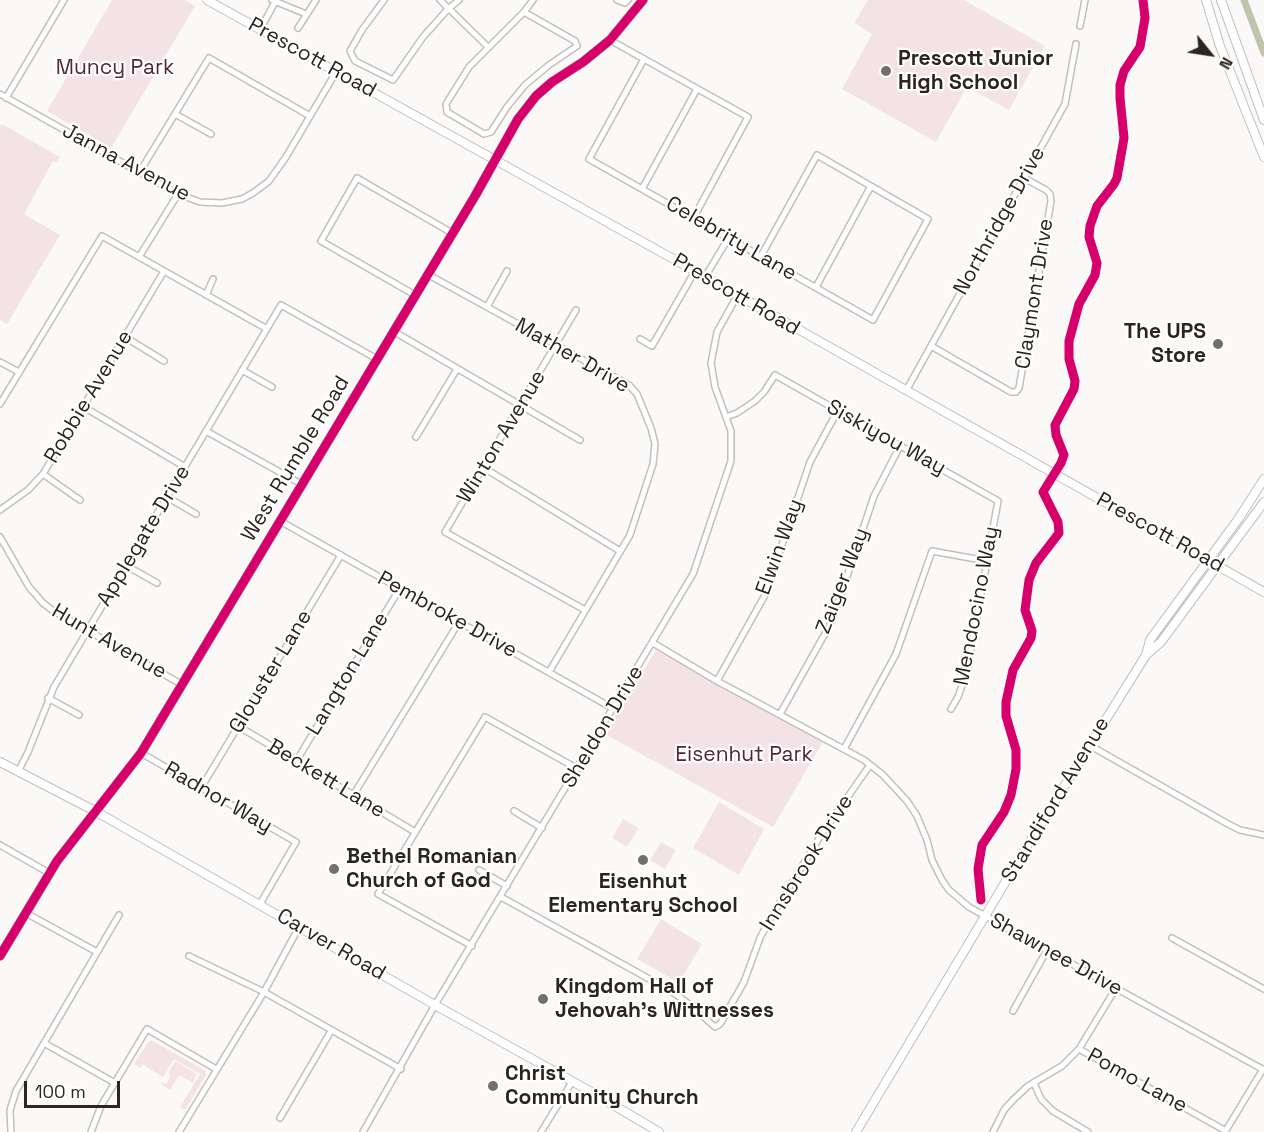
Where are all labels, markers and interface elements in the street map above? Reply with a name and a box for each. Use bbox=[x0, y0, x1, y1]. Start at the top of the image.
street label: Prescott Road bbox=[244, 12, 380, 104]
north arrow bbox=[1180, 24, 1240, 84]
place label: Prescott Junior High School bbox=[898, 46, 1053, 96]
text: N bbox=[1214, 53, 1238, 73]
park label: Muncy Park bbox=[56, 55, 174, 81]
marker: Prescott Junior High School bbox=[879, 64, 893, 78]
street label: Janna Avenue bbox=[58, 119, 194, 207]
street label: Northridge Drive bbox=[949, 142, 1051, 300]
street label: Celebrity Lane bbox=[661, 191, 801, 287]
street label: Claymont Drive bbox=[1011, 217, 1059, 371]
street label: Prescott Road bbox=[668, 248, 804, 342]
street label: Mather Drive bbox=[510, 313, 634, 399]
place label: The UPS Store bbox=[1124, 319, 1206, 369]
street label: Robbie Avenue bbox=[39, 326, 139, 468]
marker: The UPS Store bbox=[1211, 337, 1225, 351]
street label: Winton Avenue bbox=[452, 366, 552, 508]
street label: West Rumble Road bbox=[237, 372, 355, 546]
street label: Siskiyou Way bbox=[822, 395, 950, 481]
street label: Applegate Drive bbox=[92, 461, 196, 611]
street label: Prescott Road bbox=[1092, 487, 1228, 579]
street label: Elwin Way bbox=[751, 496, 809, 598]
street label: Zaiger Way bbox=[811, 524, 875, 638]
street label: Mendocino Way bbox=[949, 524, 1005, 688]
street label: Pembroke Drive bbox=[373, 566, 521, 664]
street label: Hunt Avenue bbox=[47, 599, 171, 685]
street label: Glouster Lane bbox=[224, 606, 318, 738]
street label: Langton Lane bbox=[301, 608, 395, 740]
street label: Sheldon Drive bbox=[557, 661, 649, 793]
street label: Standiford Avenue bbox=[997, 713, 1115, 887]
street label: Beckett Lane bbox=[263, 734, 389, 824]
park label: Eisenhut Park bbox=[675, 742, 813, 768]
street label: Radnor Way bbox=[159, 757, 277, 839]
street label: Innsbrook Drive bbox=[755, 790, 859, 936]
place label: Bethel Romanian Church of God bbox=[346, 844, 517, 894]
marker: Eisenhut Elementary School bbox=[636, 853, 650, 867]
marker: Bethel Romanian Church of God bbox=[327, 862, 341, 876]
place label: Eisenhut Elementary School bbox=[548, 869, 738, 919]
street label: Carver Road bbox=[272, 904, 390, 986]
street label: Shawnee Drive bbox=[985, 908, 1127, 1002]
place label: Kingdom Hall of Jehovah's Wittnesses bbox=[555, 974, 774, 1024]
marker: Kingdom Hall of Jehovah's Wittnesses bbox=[536, 992, 550, 1006]
street label: Pomo Lane bbox=[1083, 1043, 1191, 1119]
place label: Christ Community Church bbox=[505, 1061, 699, 1111]
scale bar bbox=[27, 1069, 123, 1107]
marker: Christ Community Church bbox=[486, 1079, 500, 1093]
text: 100 m bbox=[35, 1080, 86, 1103]

